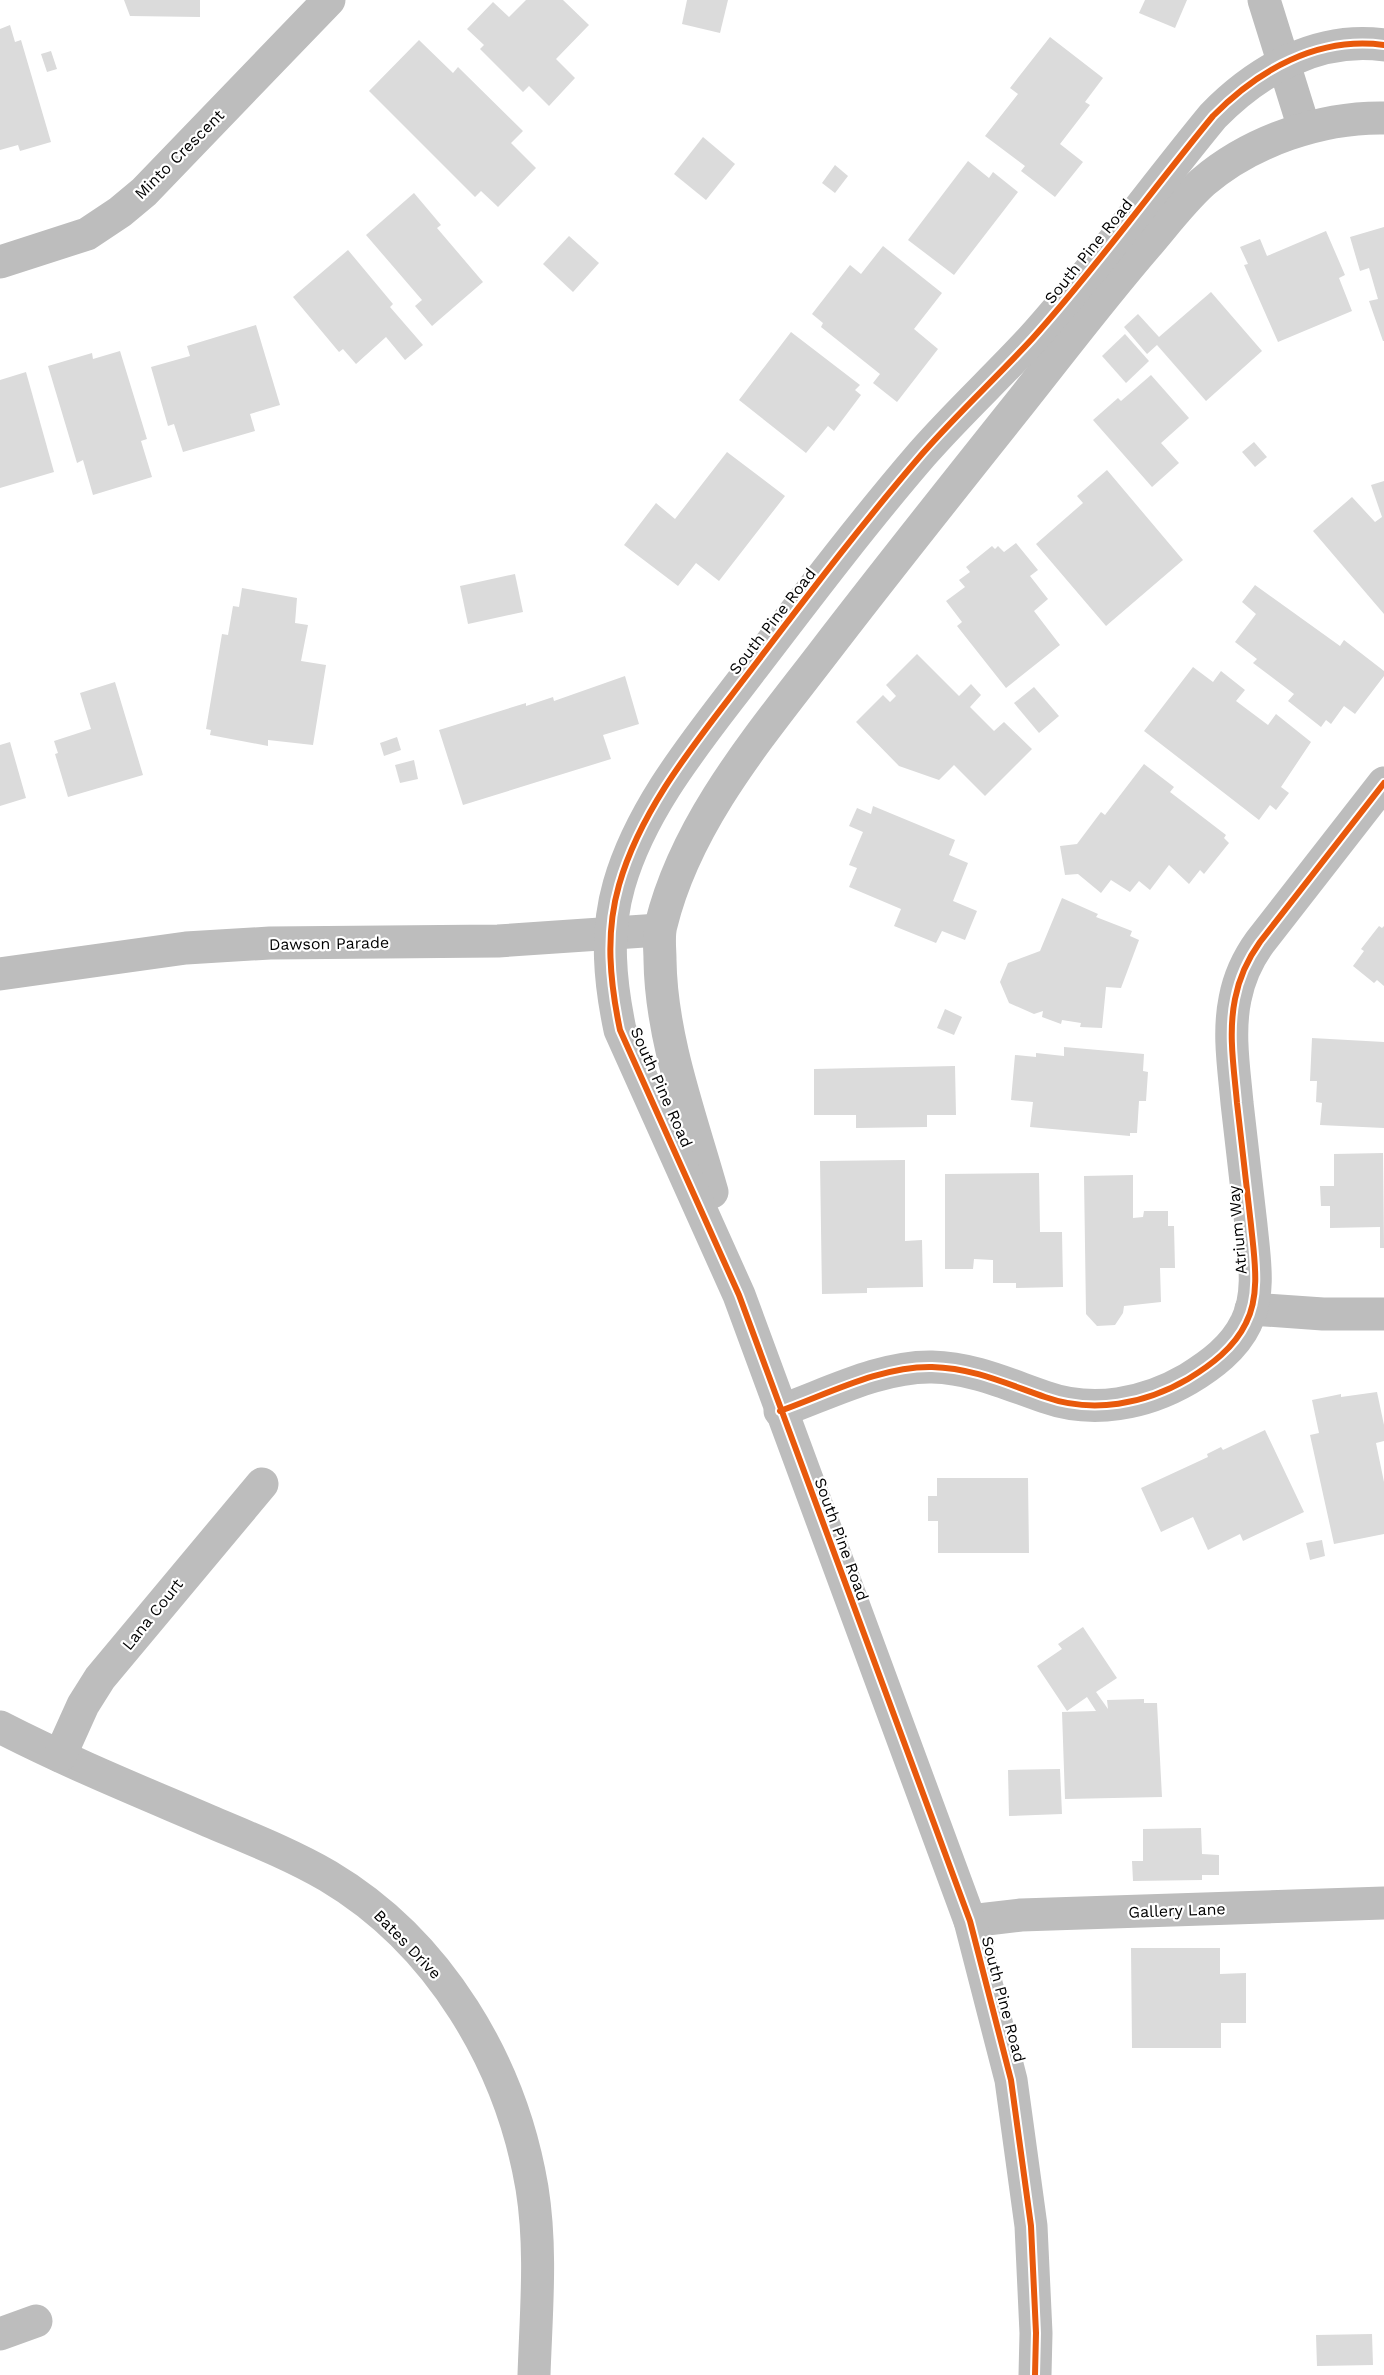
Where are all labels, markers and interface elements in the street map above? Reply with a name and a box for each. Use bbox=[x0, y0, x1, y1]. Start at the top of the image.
street label: Minto Crescent bbox=[131, 105, 228, 203]
street label: South Pine Road bbox=[1040, 195, 1137, 308]
street label: South Pine Road bbox=[725, 564, 820, 678]
street label: Dawson Parade bbox=[269, 933, 389, 954]
street label: South Pine Road bbox=[627, 1024, 697, 1150]
street label: Atrium Way bbox=[1224, 1184, 1251, 1275]
street label: South Pine Road bbox=[810, 1475, 873, 1603]
street label: Lana Court bbox=[118, 1575, 187, 1654]
street label: Gallery Lane bbox=[1128, 1899, 1226, 1922]
street label: Bates Drive bbox=[370, 1906, 445, 1983]
street label: South Pine Road bbox=[978, 1934, 1029, 2064]

